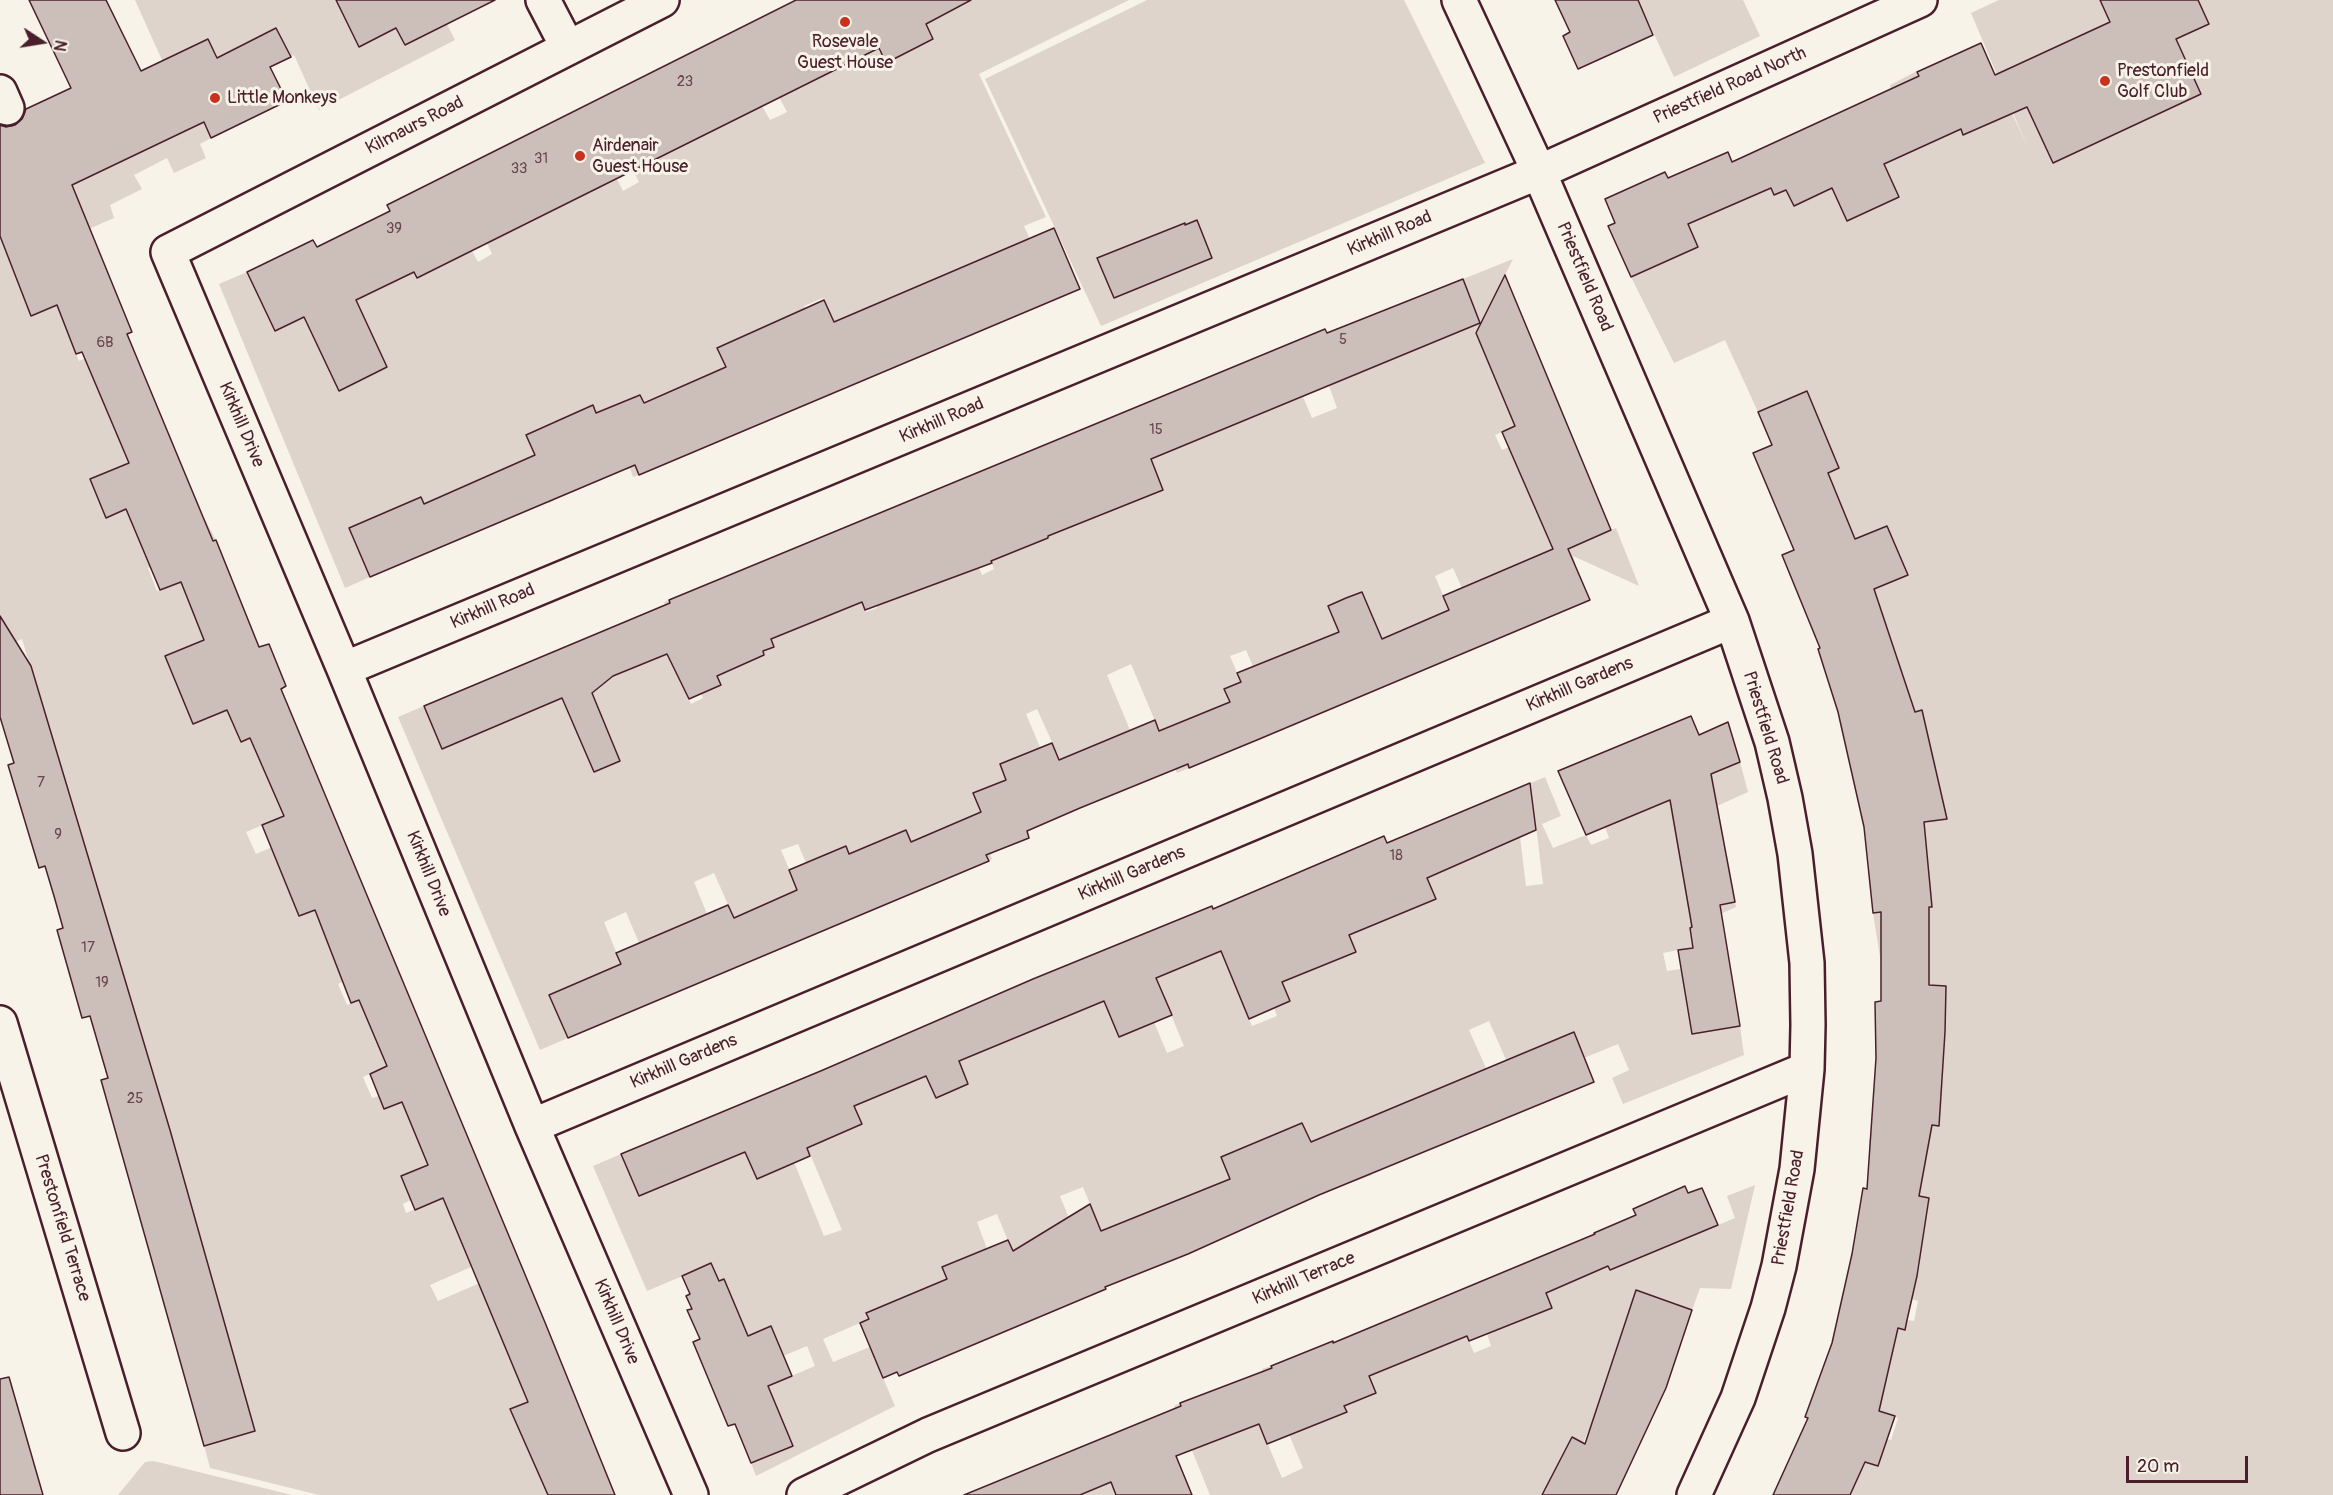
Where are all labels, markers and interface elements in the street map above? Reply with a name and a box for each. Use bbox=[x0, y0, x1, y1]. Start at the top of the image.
north arrow bbox=[12, 12, 72, 72]
marker: Rosevale Guest House bbox=[838, 15, 852, 29]
place label: Rosevale Guest House bbox=[797, 31, 893, 74]
text: N bbox=[49, 38, 71, 53]
street label: Priestfield Road North bbox=[1650, 43, 1810, 129]
place label: Prestonfield Golf Club bbox=[2117, 60, 2209, 103]
house number: 23 bbox=[677, 73, 693, 91]
marker: Prestonfield Golf Club bbox=[2098, 74, 2112, 88]
place label: Little Monkeys bbox=[227, 87, 337, 109]
marker: Little Monkeys bbox=[208, 91, 222, 105]
street label: Kilmaurs Road bbox=[362, 92, 468, 160]
place label: Airdenair Guest House bbox=[592, 135, 688, 178]
marker: Airdenair Guest House bbox=[573, 149, 587, 163]
house number: 31 bbox=[534, 150, 548, 168]
house number: 33 bbox=[511, 160, 527, 178]
street label: Kirkhill Road bbox=[1345, 207, 1435, 261]
street label: Priestfield Road bbox=[1551, 219, 1617, 335]
house number: 39 bbox=[386, 220, 402, 238]
house number: 5 bbox=[1339, 331, 1347, 349]
house number: 6B bbox=[96, 334, 114, 352]
street label: Kirkhill Drive bbox=[213, 379, 269, 471]
street label: Kirkhill Road bbox=[897, 394, 987, 448]
house number: 15 bbox=[1149, 421, 1163, 439]
street label: Kirkhill Road bbox=[448, 580, 538, 634]
street label: Kirkhill Gardens bbox=[1523, 653, 1637, 717]
street label: Priestfield Road bbox=[1738, 669, 1792, 787]
house number: 7 bbox=[37, 774, 45, 792]
house number: 9 bbox=[54, 826, 62, 844]
street label: Kirkhill Drive bbox=[401, 828, 455, 920]
street label: Kirkhill Gardens bbox=[1075, 842, 1189, 906]
house number: 18 bbox=[1389, 847, 1403, 865]
house number: 17 bbox=[81, 939, 95, 957]
house number: 19 bbox=[95, 974, 109, 992]
street label: Kirkhill Gardens bbox=[627, 1030, 741, 1094]
house number: 25 bbox=[127, 1090, 143, 1108]
street label: Priestfield Road bbox=[1768, 1148, 1810, 1268]
street label: Prestonfield Terrace bbox=[29, 1152, 95, 1304]
street label: Kirkhill Terrace bbox=[1249, 1248, 1359, 1310]
street label: Kirkhill Drive bbox=[588, 1276, 644, 1368]
scale bar bbox=[2129, 1444, 2250, 1482]
text: 20 m bbox=[2137, 1455, 2179, 1478]

